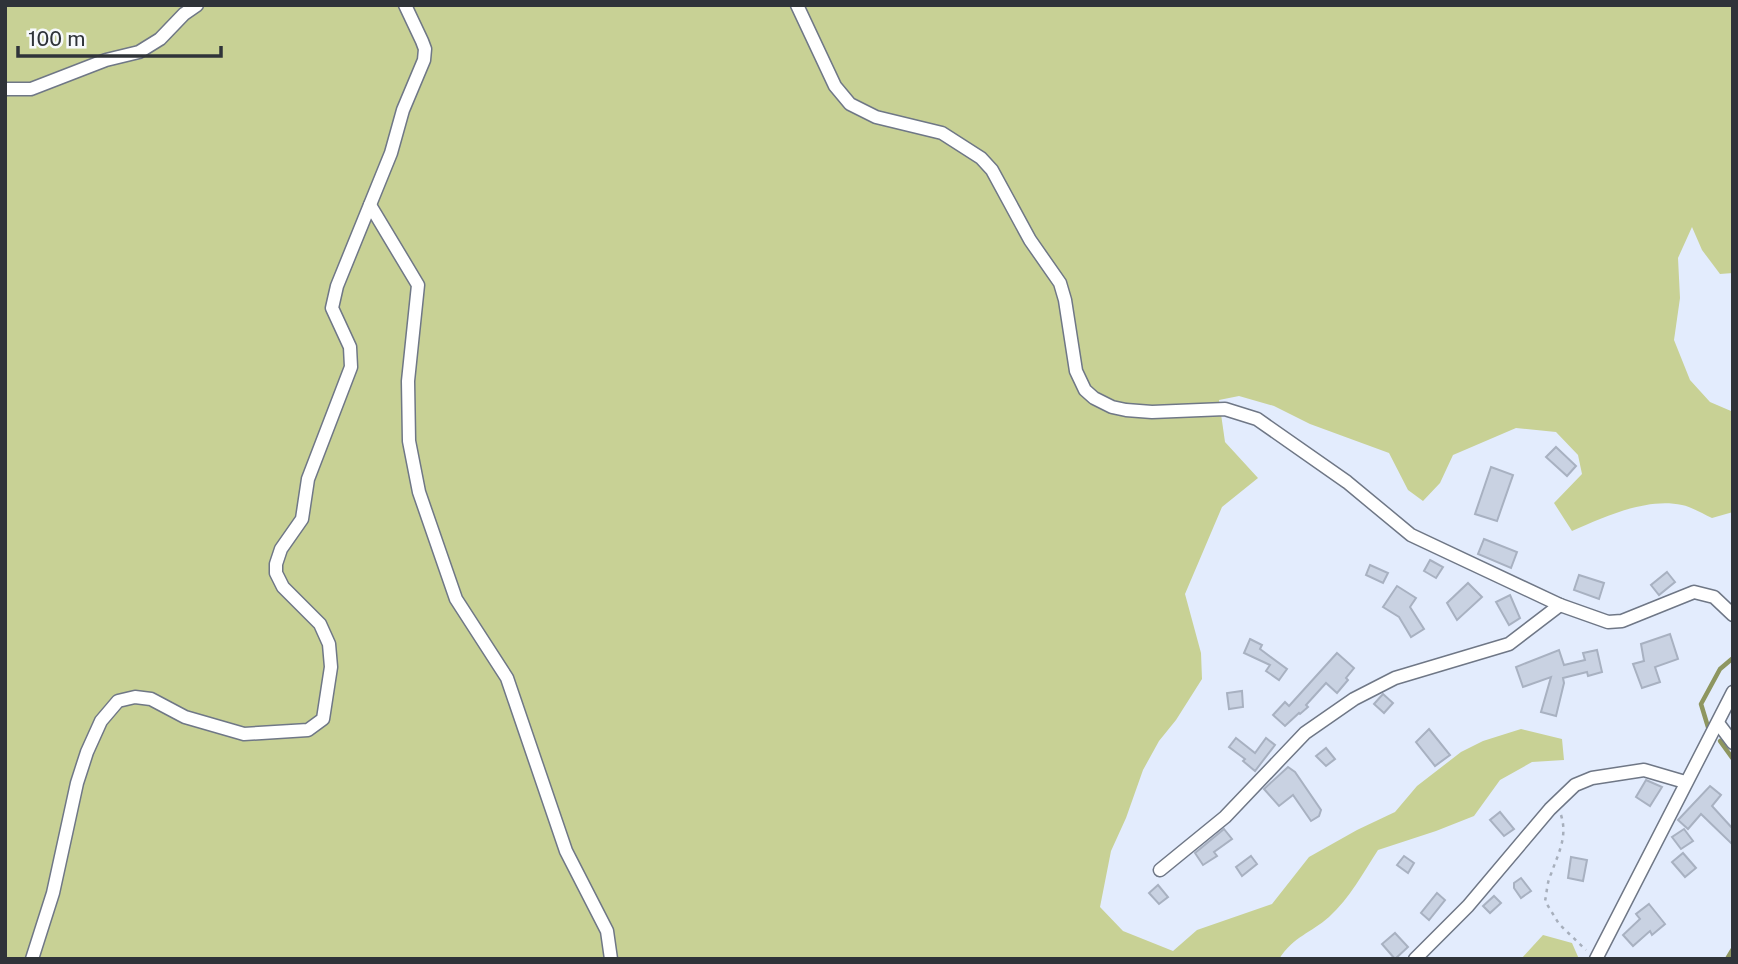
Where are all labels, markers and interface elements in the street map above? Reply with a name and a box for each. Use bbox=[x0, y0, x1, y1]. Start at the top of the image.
scale bar bbox=[18, 14, 220, 58]
text: 100 m bbox=[28, 26, 85, 51]

